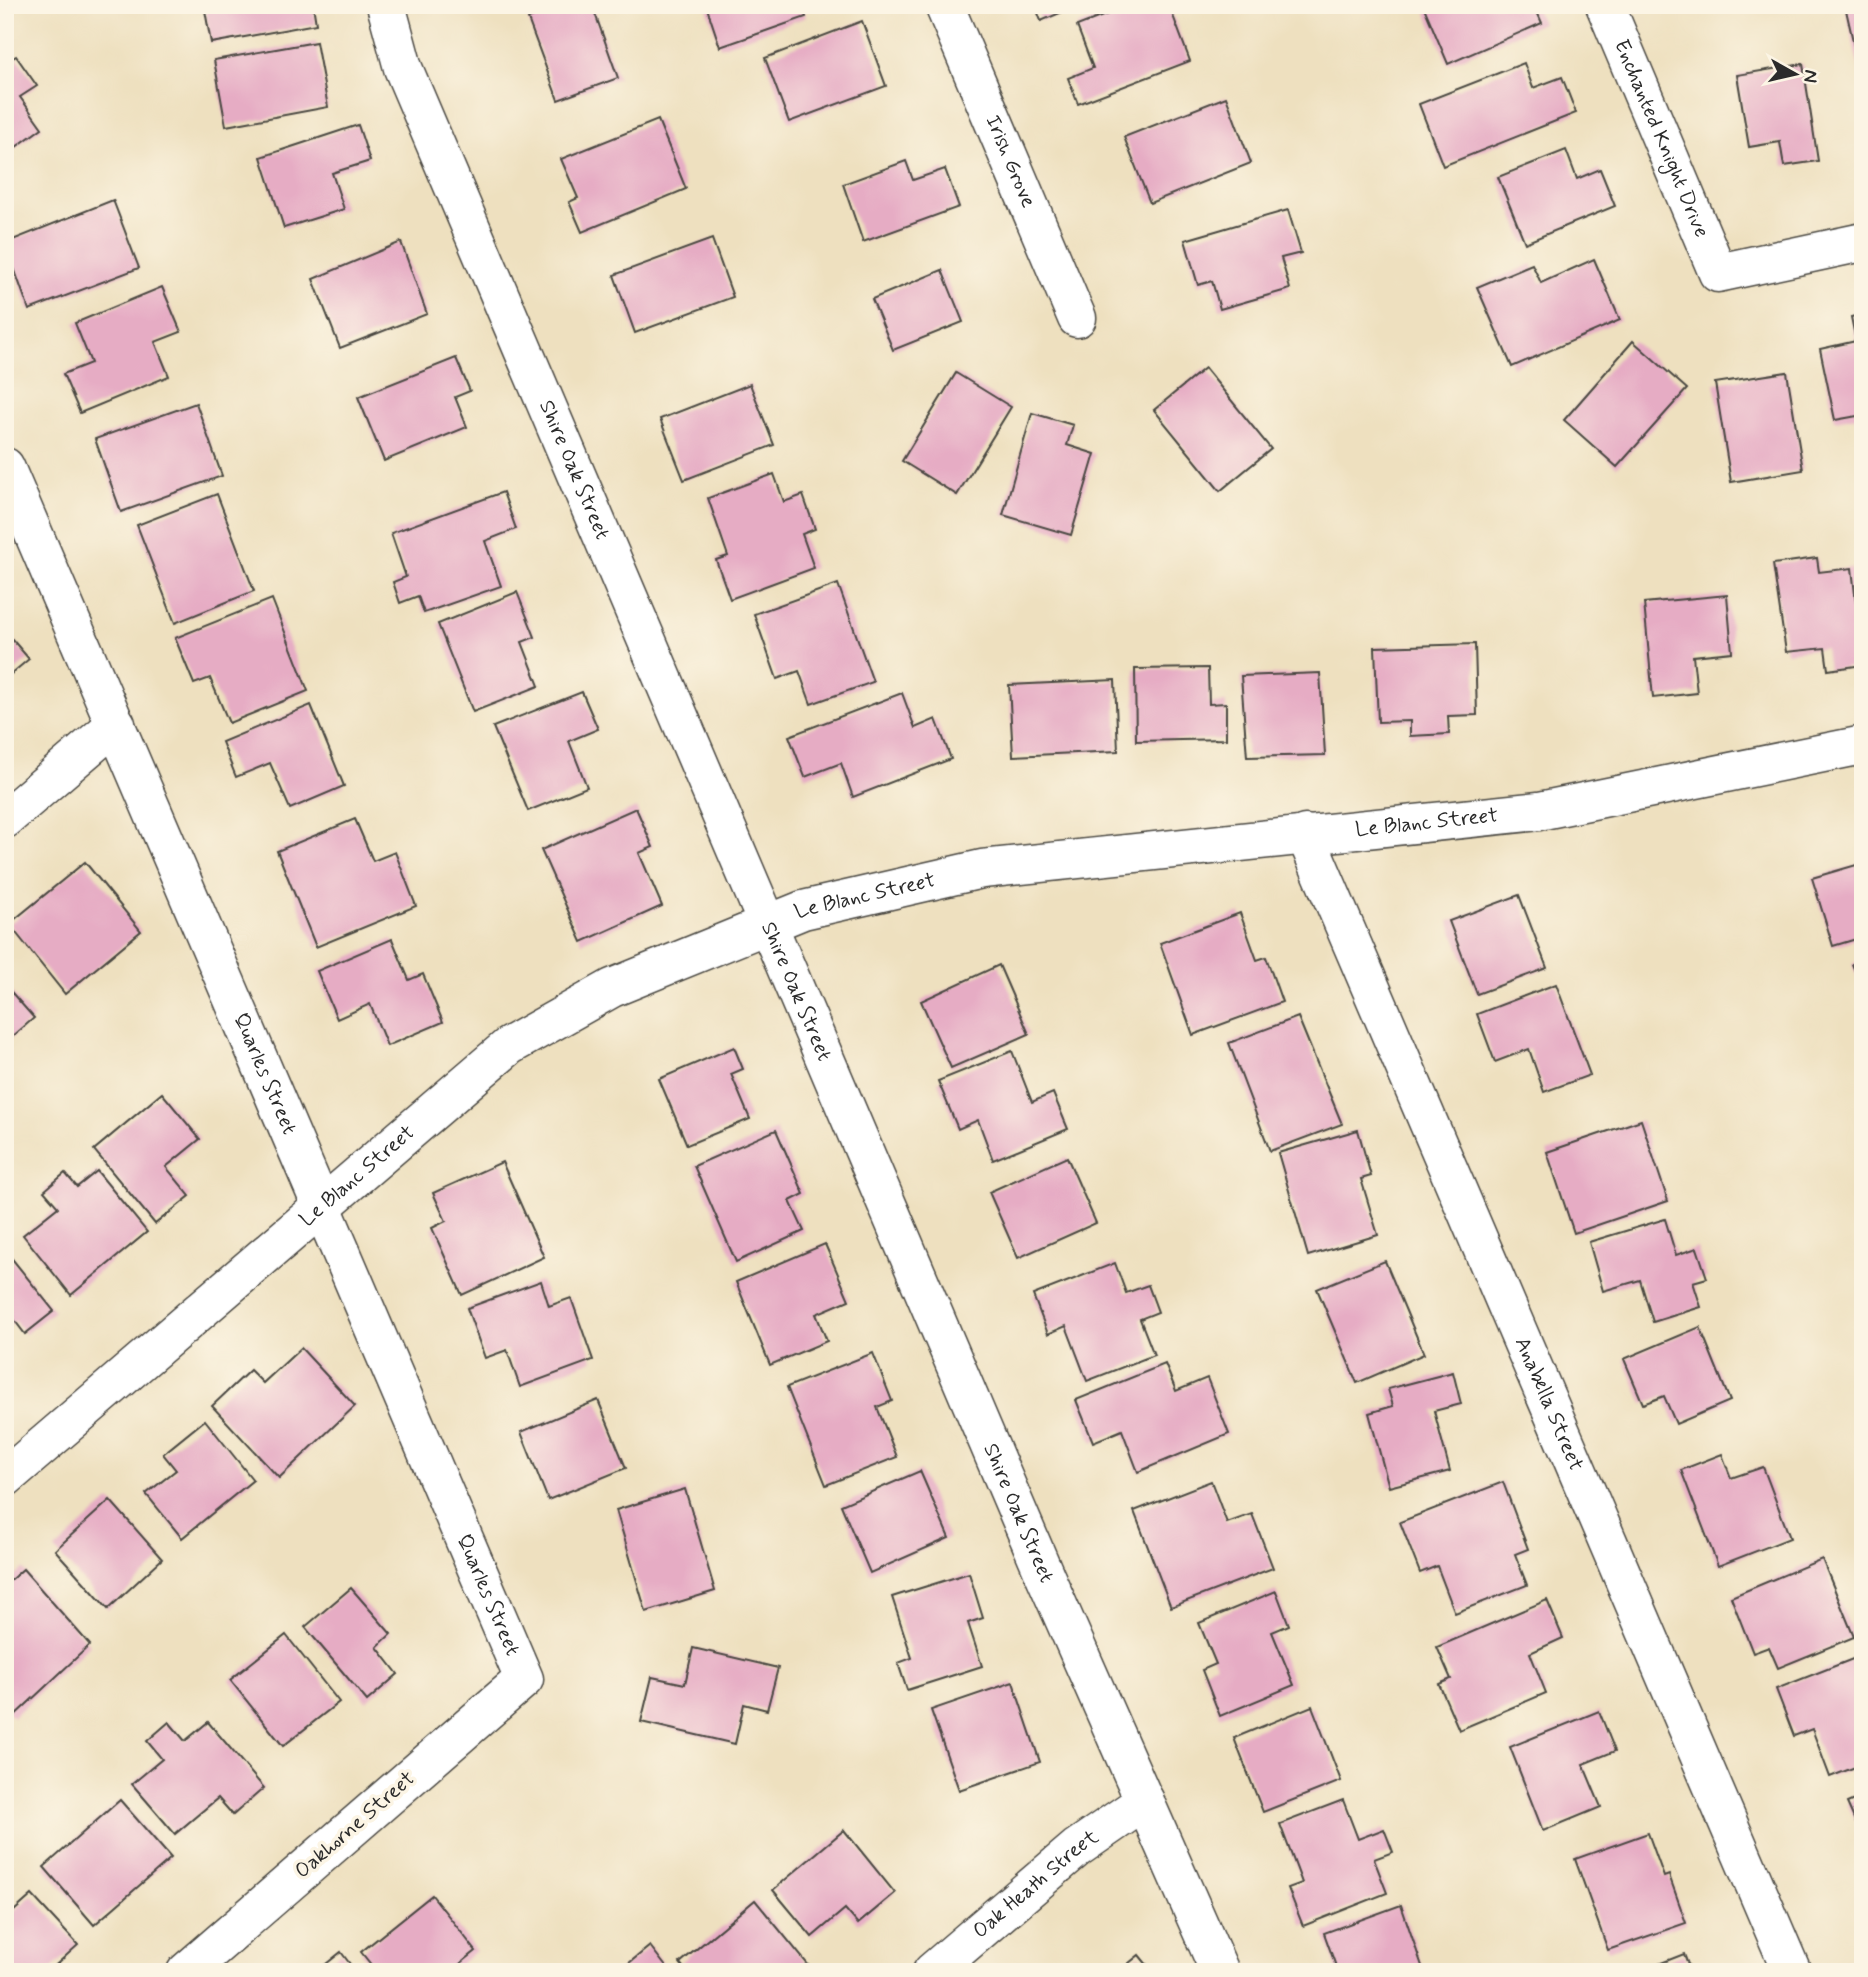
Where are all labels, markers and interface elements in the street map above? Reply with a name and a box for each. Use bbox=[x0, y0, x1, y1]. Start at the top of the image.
street label: Enchanted Knight Drive bbox=[1607, 35, 1715, 242]
north arrow bbox=[1759, 38, 1829, 108]
text: N bbox=[1797, 68, 1824, 84]
street label: Irish Grove bbox=[978, 111, 1042, 212]
street label: Shire Oak Street bbox=[532, 396, 616, 544]
street label: Le Blanc Street bbox=[1354, 801, 1499, 844]
street label: Le Blanc Street bbox=[790, 866, 938, 926]
street label: Shire Oak Street bbox=[754, 918, 838, 1066]
street label: Quarles Street bbox=[226, 1009, 303, 1139]
street label: Le Blanc Street bbox=[294, 1119, 421, 1233]
street label: Anabella Street bbox=[1508, 1333, 1590, 1475]
street label: Shire Oak Street bbox=[976, 1439, 1060, 1587]
street label: Quarles Street bbox=[450, 1530, 526, 1660]
street label: Oakhorne Street bbox=[289, 1765, 421, 1885]
street label: Oak Heath Street bbox=[967, 1823, 1105, 1945]

